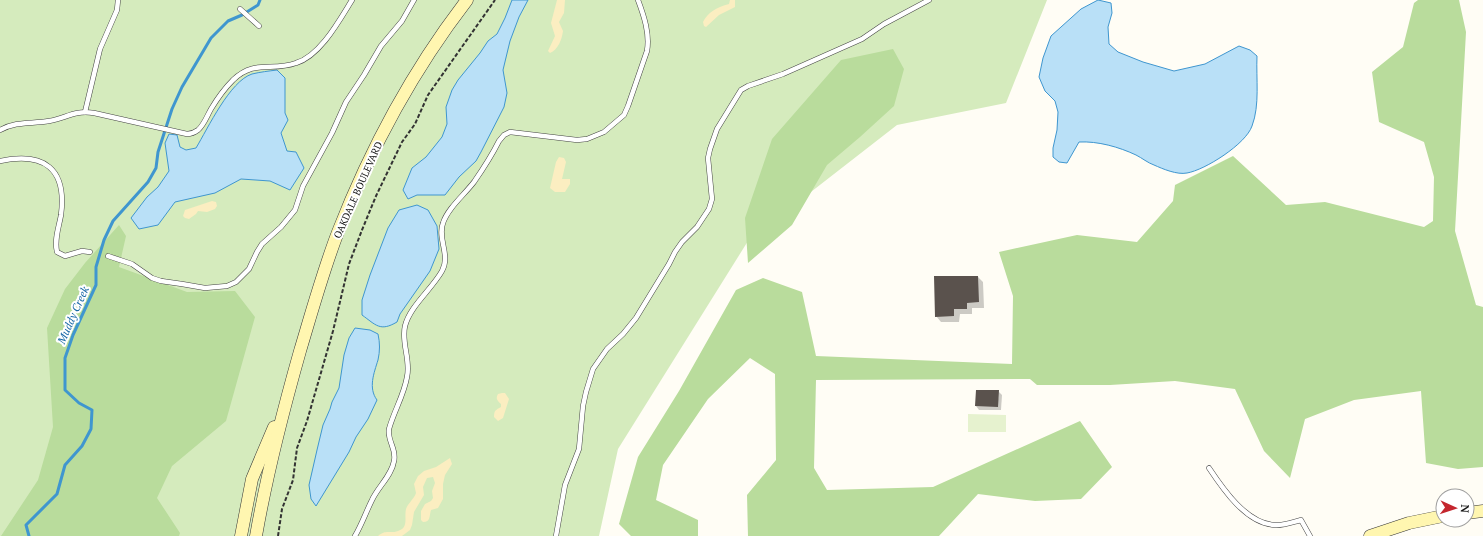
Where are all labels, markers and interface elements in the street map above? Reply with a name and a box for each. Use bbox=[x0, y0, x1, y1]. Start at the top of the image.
street label: OAKDALE BOULEVARD bbox=[331, 139, 385, 241]
water label: Muddy Creek bbox=[54, 283, 92, 347]
north arrow bbox=[1435, 488, 1475, 528]
text: N bbox=[1458, 504, 1472, 514]

